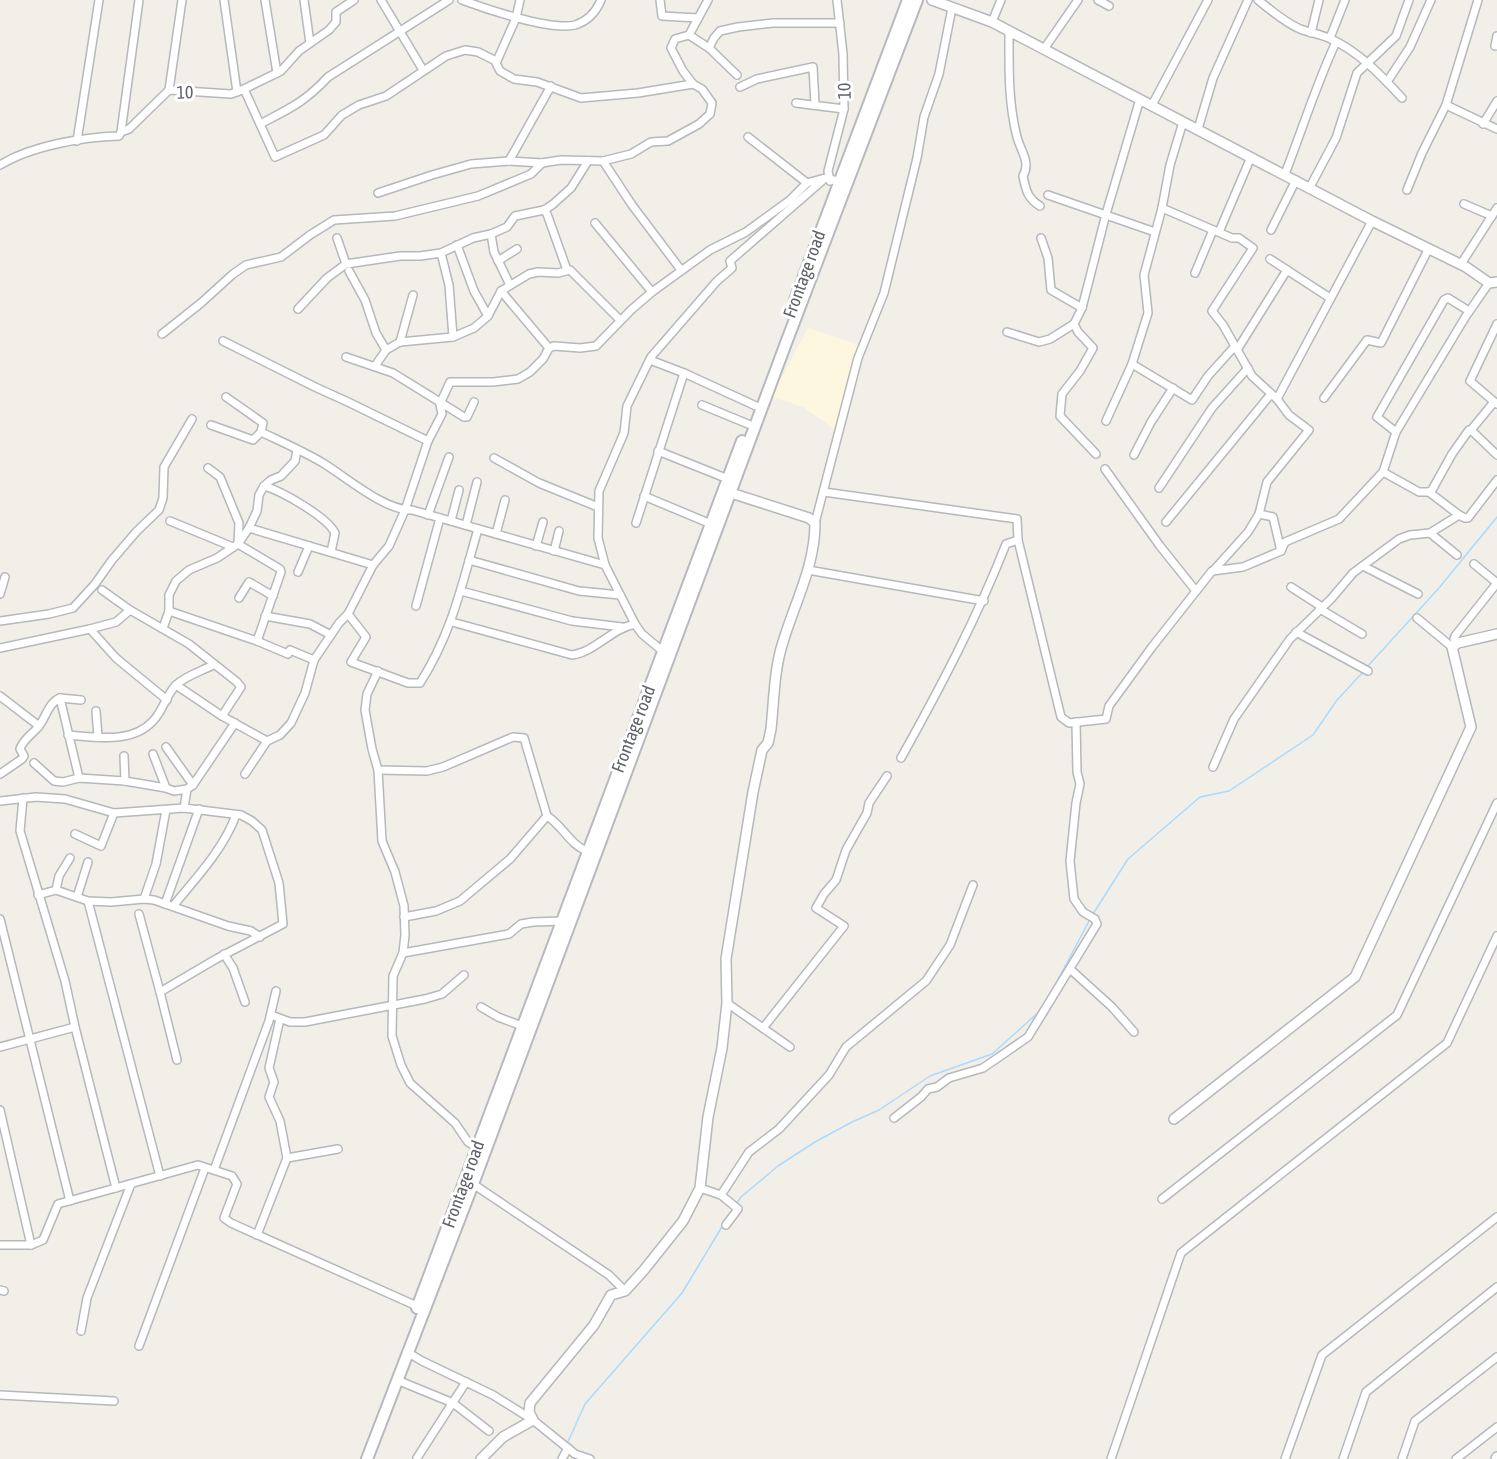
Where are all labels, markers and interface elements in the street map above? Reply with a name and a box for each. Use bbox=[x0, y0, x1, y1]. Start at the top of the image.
street label: 10 bbox=[176, 81, 194, 103]
street label: 10 bbox=[833, 82, 855, 100]
street label: Frontage road bbox=[778, 227, 830, 321]
street label: Frontage road bbox=[607, 682, 659, 776]
street label: Frontage road bbox=[437, 1137, 489, 1231]

